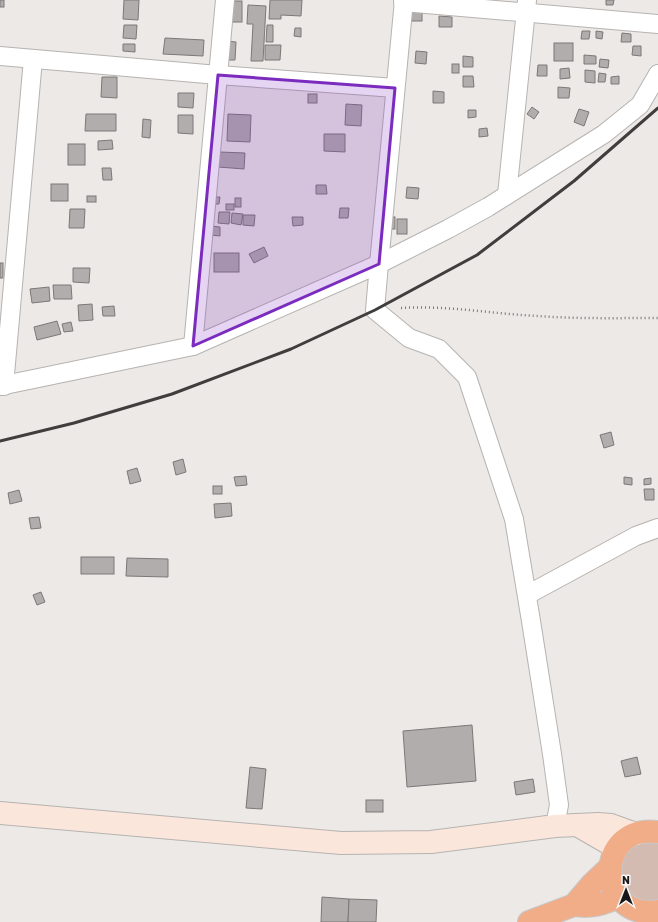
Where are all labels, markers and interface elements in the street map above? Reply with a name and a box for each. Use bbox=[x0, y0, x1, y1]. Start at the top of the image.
north arrow bbox=[606, 870, 646, 910]
text: N bbox=[622, 874, 630, 887]

